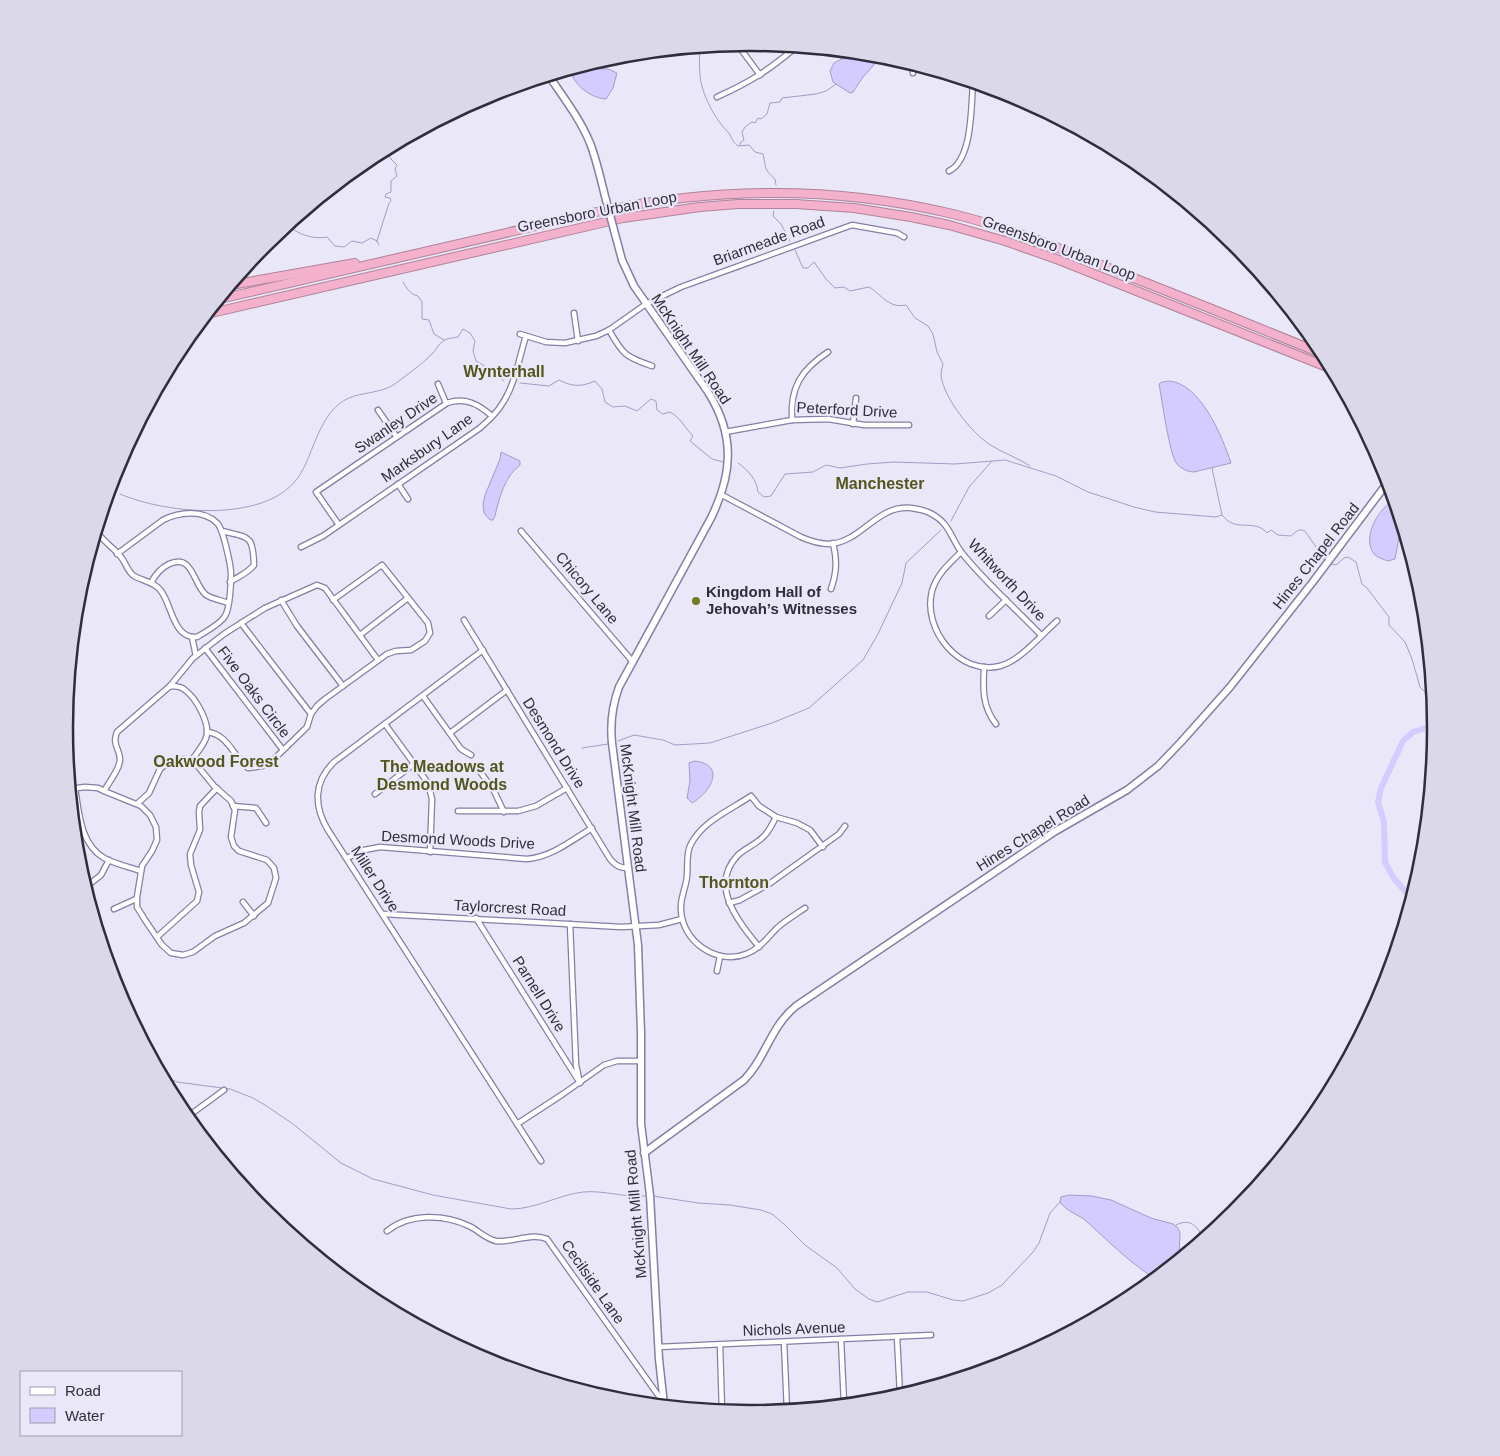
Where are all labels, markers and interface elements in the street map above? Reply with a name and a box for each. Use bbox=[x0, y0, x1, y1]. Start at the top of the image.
street label: Greensboro Urban Loop bbox=[516, 188, 678, 235]
street label: Briarmeade Road bbox=[711, 212, 827, 269]
street label: Greensboro Urban Loop bbox=[980, 212, 1138, 283]
street label: McKnight Mill Road bbox=[648, 290, 735, 407]
district label: Wynterhall bbox=[463, 363, 545, 380]
street label: Swanley Drive bbox=[351, 389, 440, 456]
street label: Peterford Drive bbox=[796, 398, 898, 421]
street label: Marksbury Lane bbox=[378, 410, 476, 485]
district label: Manchester bbox=[836, 475, 924, 492]
street label: Hines Chapel Road bbox=[1269, 499, 1362, 612]
street label: Whitworth Drive bbox=[965, 535, 1050, 624]
street label: Chicory Lane bbox=[552, 548, 622, 627]
place label: Kingdom Hall of Jehovah’s Witnesses bbox=[706, 583, 857, 617]
marker: Kingdom Hall of Jehovah’s Witnesses bbox=[690, 595, 702, 607]
street label: Five Oaks Circle bbox=[215, 643, 294, 741]
street label: Desmond Drive bbox=[520, 694, 589, 791]
street label: McKnight Mill Road bbox=[617, 743, 650, 873]
district label: Oakwood Forest bbox=[153, 753, 279, 770]
district label: The Meadows at Desmond Woods bbox=[377, 758, 507, 793]
street label: Hines Chapel Road bbox=[973, 791, 1092, 874]
street label: Desmond Woods Drive bbox=[381, 827, 535, 852]
street label: Miller Drive bbox=[348, 843, 403, 915]
district label: Thornton bbox=[699, 874, 769, 891]
street label: Taylorcrest Road bbox=[453, 896, 567, 919]
street label: Parnell Drive bbox=[509, 953, 569, 1035]
street label: McKnight Mill Road bbox=[621, 1149, 650, 1279]
street label: Cecilside Lane bbox=[558, 1237, 629, 1327]
street label: Nichols Avenue bbox=[742, 1318, 846, 1339]
legend bbox=[20, 1371, 182, 1436]
text: Road bbox=[65, 1382, 101, 1399]
text: Water bbox=[65, 1407, 104, 1424]

